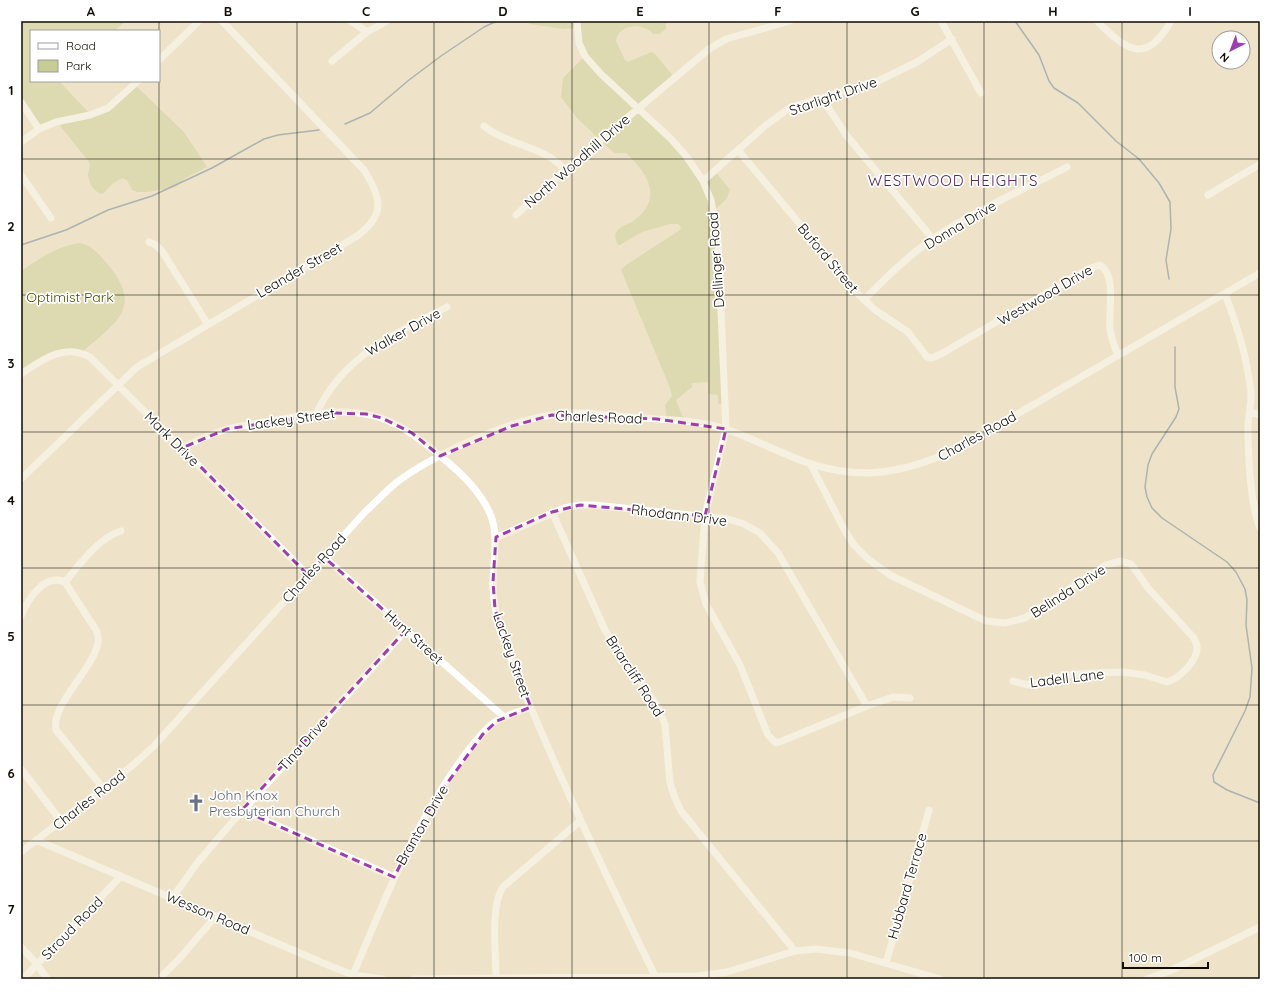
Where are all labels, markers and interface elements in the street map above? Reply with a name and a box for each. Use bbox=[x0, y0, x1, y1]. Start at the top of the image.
text: A bbox=[87, 3, 96, 19]
text: B bbox=[224, 3, 232, 19]
text: C bbox=[362, 3, 370, 19]
text: D bbox=[498, 3, 508, 19]
text: E bbox=[636, 3, 644, 19]
text: F bbox=[774, 3, 782, 19]
text: G bbox=[910, 3, 920, 19]
text: H bbox=[1048, 3, 1058, 19]
text: I bbox=[1188, 3, 1192, 19]
legend bbox=[30, 30, 160, 82]
north arrow bbox=[1211, 30, 1251, 70]
text: Road bbox=[66, 38, 96, 53]
text: N bbox=[1217, 50, 1232, 65]
text: Park bbox=[66, 58, 91, 73]
street label: Starlight Drive bbox=[787, 73, 879, 119]
text: 1 bbox=[8, 82, 14, 98]
street label: North Woodhill Drive bbox=[520, 110, 634, 212]
district label: WESTWOOD HEIGHTS bbox=[868, 171, 1038, 190]
street label: Donna Drive bbox=[921, 196, 999, 254]
street label: Dellinger Road bbox=[704, 212, 728, 308]
text: 2 bbox=[7, 218, 15, 234]
street label: Buford Street bbox=[794, 219, 863, 297]
street label: Leander Street bbox=[253, 238, 345, 302]
street label: Westwood Drive bbox=[994, 261, 1096, 329]
park label: Optimist Park bbox=[26, 288, 114, 306]
street label: Walker Drive bbox=[362, 304, 444, 360]
text: 3 bbox=[8, 355, 15, 371]
street label: Lackey Street bbox=[246, 404, 336, 434]
street label: Charles Road bbox=[555, 406, 643, 428]
street label: Charles Road bbox=[935, 407, 1019, 465]
street label: Mark Drive bbox=[141, 408, 203, 470]
text: 4 bbox=[7, 492, 15, 508]
street label: Rhodann Drive bbox=[630, 500, 728, 530]
street label: Charles Road bbox=[278, 530, 350, 606]
street label: Belinda Drive bbox=[1027, 560, 1109, 622]
street label: Hunt Street bbox=[381, 606, 447, 668]
street label: Lackey Street bbox=[489, 610, 535, 700]
text: 5 bbox=[7, 628, 15, 644]
street label: Briarcliff Road bbox=[602, 632, 668, 720]
street label: Ladell Lane bbox=[1029, 665, 1105, 691]
street label: Tina Drive bbox=[274, 714, 332, 774]
text: 6 bbox=[7, 765, 15, 781]
street label: Charles Road bbox=[49, 766, 129, 834]
street label: Branton Drive bbox=[392, 782, 452, 868]
place label: John Knox Presbyterian Church bbox=[209, 786, 340, 820]
church icon: John Knox Presbyterian Church bbox=[186, 793, 206, 813]
street label: Hubbard Terrace bbox=[883, 831, 931, 941]
street label: Wesson Road bbox=[163, 887, 253, 939]
street label: Stroud Road bbox=[37, 893, 107, 963]
text: 7 bbox=[7, 901, 15, 917]
scale bar bbox=[1123, 944, 1208, 970]
text: 100 m bbox=[1129, 950, 1162, 965]

